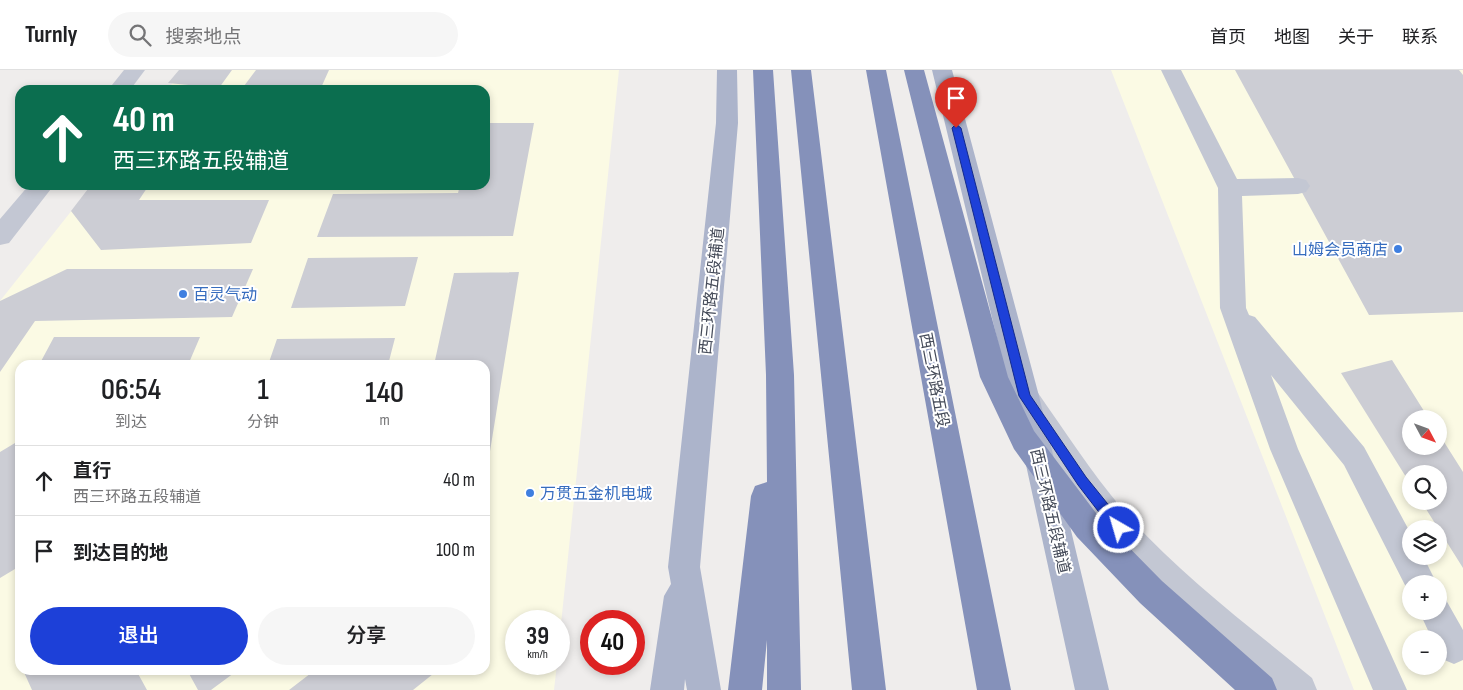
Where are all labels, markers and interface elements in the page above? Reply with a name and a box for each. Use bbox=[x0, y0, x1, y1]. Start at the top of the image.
search box bbox=[108, 12, 458, 57]
text: Turnly bbox=[25, 20, 78, 49]
icon: search bbox=[126, 21, 154, 49]
text: 搜索地点 bbox=[166, 26, 242, 49]
text: 首页 bbox=[1210, 27, 1246, 48]
text: 地图 bbox=[1274, 27, 1310, 48]
text: 关于 bbox=[1338, 27, 1374, 48]
text: 联系 bbox=[1402, 27, 1438, 48]
pin bbox=[935, 77, 977, 128]
icon: arrive bbox=[942, 84, 970, 112]
text: 40 m bbox=[113, 99, 175, 142]
icon: ahead bbox=[30, 105, 95, 170]
text: 西三环路五段辅道 bbox=[113, 148, 289, 175]
street label: 西三环路五段辅道 bbox=[696, 227, 729, 356]
place label: 山姆会员商店 bbox=[1292, 241, 1388, 260]
marker: 山姆会员商店 bbox=[1392, 243, 1404, 255]
place label: 百灵气动 bbox=[193, 286, 257, 305]
marker: 百灵气动 bbox=[177, 288, 189, 300]
street label: 西三环路五段 bbox=[915, 331, 952, 429]
text: 06:54 bbox=[101, 372, 161, 408]
text: 1 bbox=[258, 372, 269, 408]
text: 140 bbox=[365, 375, 404, 411]
north arrow bbox=[1402, 410, 1448, 455]
map controls bbox=[1402, 410, 1447, 675]
text: m bbox=[379, 411, 390, 430]
text: 到达 bbox=[115, 413, 147, 432]
text: 分钟 bbox=[247, 413, 279, 432]
street label: 西三环路五段辅道 bbox=[1026, 447, 1073, 576]
text: 直行 bbox=[73, 460, 111, 483]
button: search bbox=[1402, 465, 1447, 510]
icon: ahead bbox=[30, 467, 58, 495]
text: 40 m bbox=[443, 469, 475, 492]
place label: 万贯五金机电城 bbox=[540, 485, 652, 504]
marker: 万贯五金机电城 bbox=[524, 487, 536, 499]
text: 西三环路五段辅道 bbox=[73, 488, 201, 507]
position arrow bbox=[1092, 501, 1144, 553]
button: layers bbox=[1402, 520, 1447, 565]
icon: arrive bbox=[30, 537, 58, 565]
text: 100 m bbox=[436, 539, 475, 562]
text: 到达目的地 bbox=[73, 542, 168, 565]
button: + bbox=[1402, 575, 1447, 620]
button: 退出 bbox=[30, 607, 248, 665]
button: 分享 bbox=[258, 607, 475, 665]
speed limit sign: 40 bbox=[580, 610, 645, 675]
text: 39 bbox=[526, 621, 549, 652]
button: − bbox=[1402, 630, 1447, 675]
text: km/h bbox=[527, 647, 548, 662]

